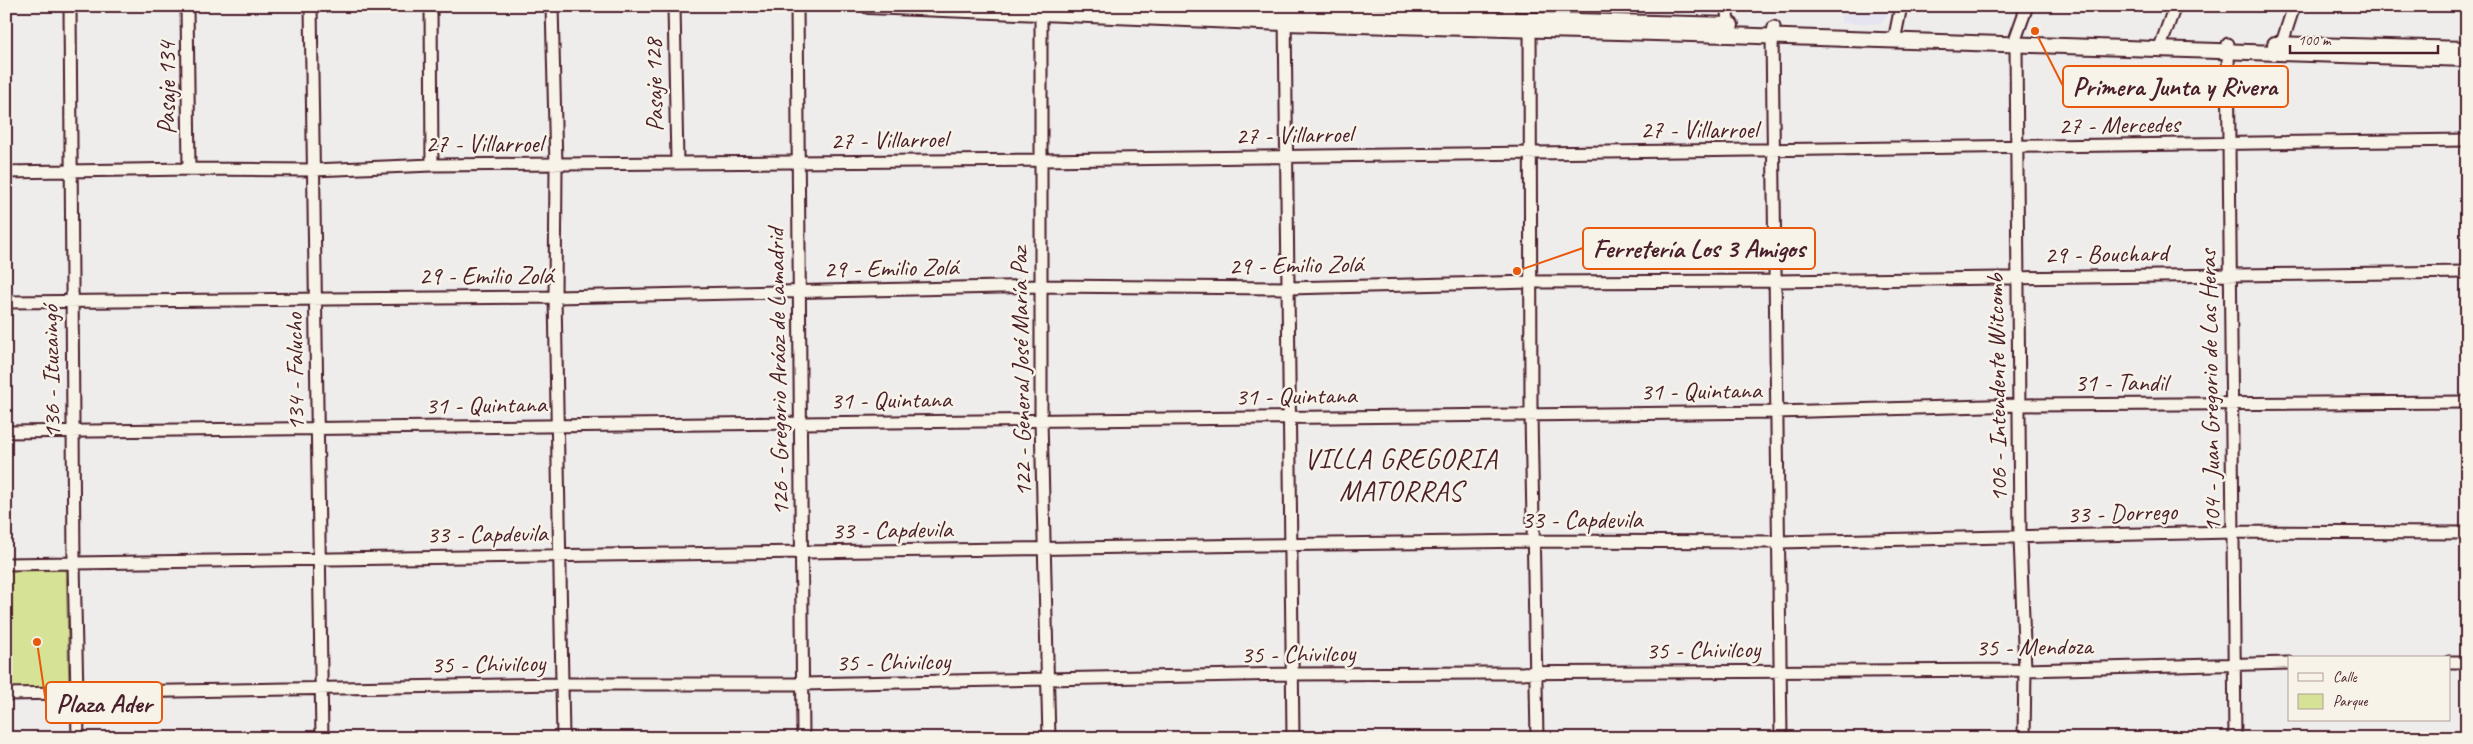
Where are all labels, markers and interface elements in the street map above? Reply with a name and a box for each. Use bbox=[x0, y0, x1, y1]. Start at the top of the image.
scale bar bbox=[2290, 22, 2438, 54]
text: 100 m bbox=[2298, 31, 2332, 50]
street label: Pasaje 128 bbox=[637, 35, 671, 132]
street label: Pasaje 134 bbox=[151, 39, 183, 135]
callout: Primera Junta y Rivera bbox=[2063, 66, 2288, 107]
text: Primera Junta y Rivera bbox=[2073, 70, 2280, 103]
street label: 27 - Mercedes bbox=[2058, 108, 2182, 142]
street label: 27 - Villarroel bbox=[1640, 114, 1762, 146]
street label: 27 - Villarroel bbox=[1235, 118, 1358, 152]
street label: 27 - Villarroel bbox=[830, 123, 953, 157]
street label: 27 - Villarroel bbox=[425, 128, 547, 160]
street label: 126 - Gregorio Aráoz de Lamadrid bbox=[759, 225, 797, 516]
callout: Ferretería Los 3 Amigos bbox=[1583, 228, 1815, 269]
text: Ferretería Los 3 Amigos bbox=[1593, 232, 1808, 265]
street label: 29 - Bouchard bbox=[2044, 237, 2172, 271]
street label: 122 - General José María Paz bbox=[1003, 244, 1039, 497]
street label: 104 - Juan Gregorio de Las Heras bbox=[2191, 247, 2228, 533]
street label: 29 - Emilio Zolá bbox=[1228, 248, 1366, 282]
street label: 29 - Emilio Zolá bbox=[823, 251, 961, 285]
street label: 29 - Emilio Zolá bbox=[419, 260, 555, 292]
street label: 106 - Intendente Witcomb bbox=[1979, 271, 2015, 502]
street label: 136 - Ituzaingó bbox=[34, 302, 68, 439]
street label: 134 - Falucho bbox=[278, 312, 312, 431]
street label: 31 - Tandil bbox=[2075, 367, 2172, 399]
street label: 31 - Quintana bbox=[1640, 374, 1764, 408]
street label: 31 - Quintana bbox=[1235, 379, 1359, 413]
street label: 31 - Quintana bbox=[830, 383, 954, 417]
street label: 31 - Quintana bbox=[425, 388, 549, 422]
district label: VILLA GREGORIA MATORRAS bbox=[1304, 441, 1499, 508]
street label: 33 - Dorrego bbox=[2066, 495, 2179, 531]
street label: 33 - Capdevila bbox=[1522, 504, 1645, 536]
street label: 33 - Capdevila bbox=[831, 513, 955, 547]
street label: 33 - Capdevila bbox=[426, 517, 550, 551]
street label: 35 - Mendoza bbox=[1975, 630, 2095, 664]
street label: 35 - Chivilcoy bbox=[1646, 633, 1762, 667]
street label: 35 - Chivilcoy bbox=[1241, 637, 1357, 671]
street label: 35 - Chivilcoy bbox=[836, 645, 952, 679]
street label: 35 - Chivilcoy bbox=[431, 647, 547, 681]
legend bbox=[2288, 656, 2450, 722]
text: Calle bbox=[2333, 668, 2358, 687]
callout: Plaza Ader bbox=[46, 682, 162, 723]
text: Plaza Ader bbox=[56, 687, 154, 720]
text: Parque bbox=[2333, 692, 2369, 711]

